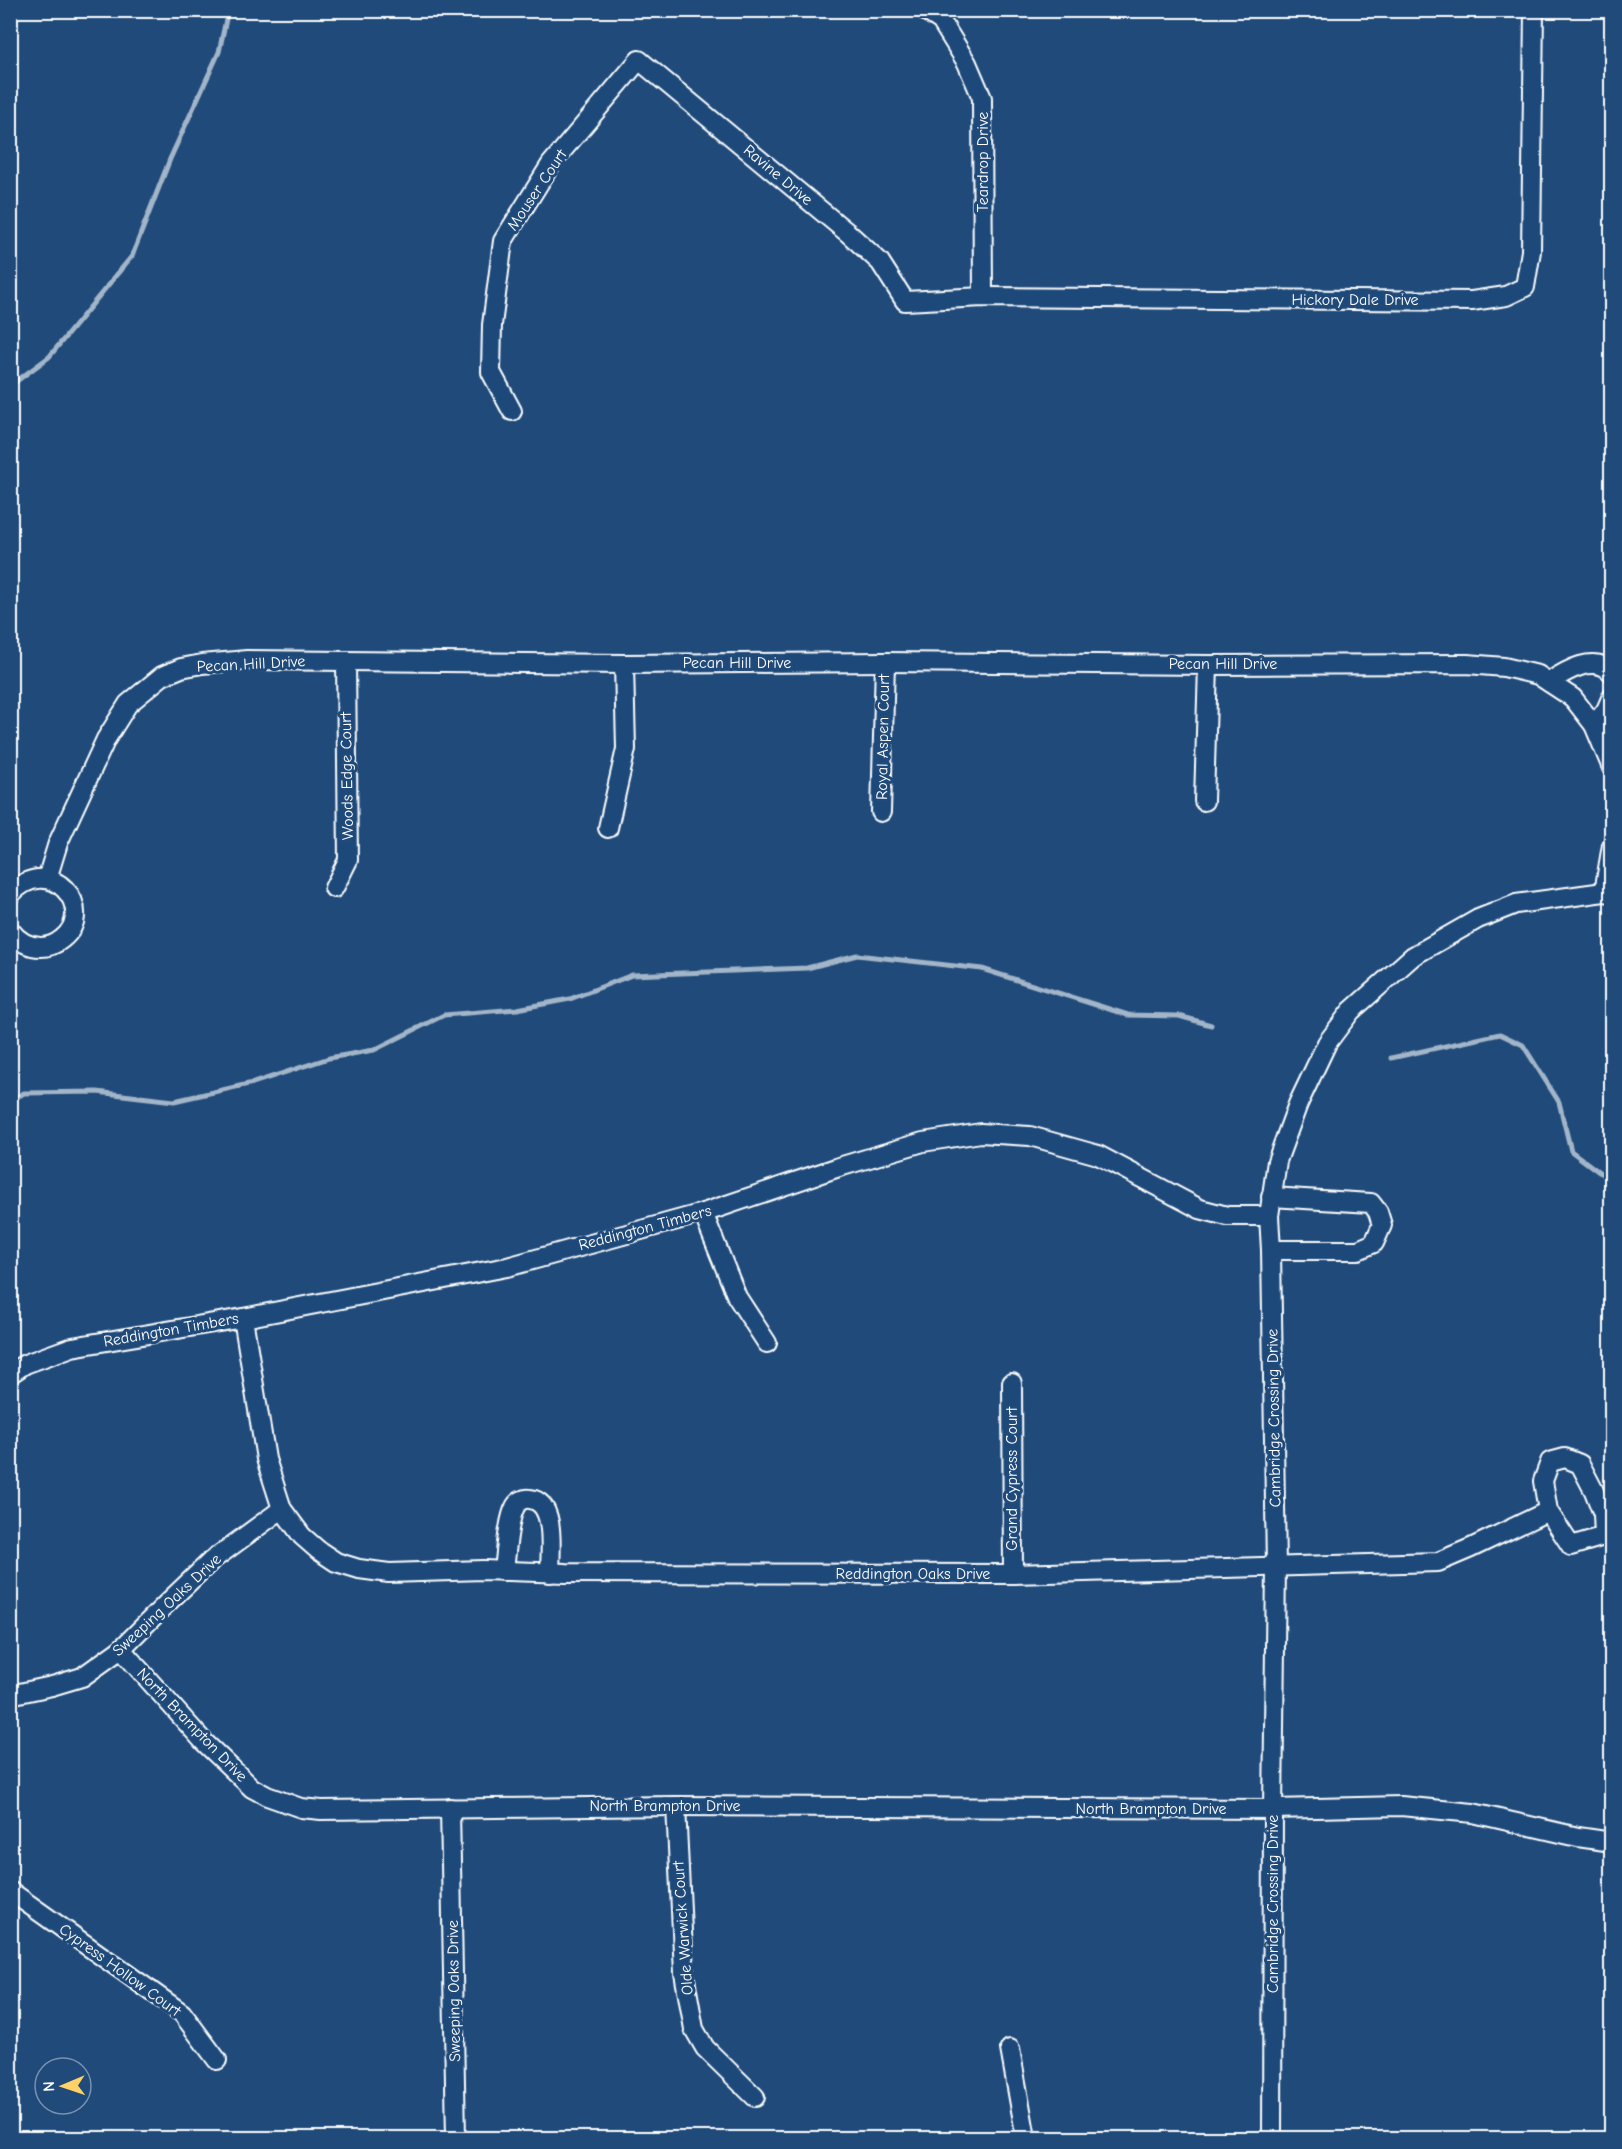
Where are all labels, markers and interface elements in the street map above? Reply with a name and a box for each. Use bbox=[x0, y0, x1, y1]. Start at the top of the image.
street label: Teardrop Drive bbox=[974, 112, 992, 212]
street label: Ravine Drive bbox=[740, 141, 816, 209]
street label: Mouser Court bbox=[503, 146, 571, 234]
street label: Hickory Dale Drive bbox=[1291, 291, 1419, 309]
street label: Pecan Hill Drive bbox=[196, 652, 306, 676]
street label: Pecan Hill Drive bbox=[683, 654, 791, 672]
street label: Pecan Hill Drive bbox=[1169, 655, 1277, 673]
street label: Royal Aspen Court bbox=[873, 674, 893, 800]
street label: Woods Edge Court bbox=[337, 711, 357, 840]
street label: Reddington Timbers bbox=[577, 1202, 714, 1254]
street label: Reddington Timbers bbox=[102, 1309, 240, 1351]
street label: Cambridge Crossing Drive bbox=[1263, 1329, 1285, 1507]
street label: Grand Cypress Court bbox=[1003, 1407, 1021, 1551]
street label: Sweeping Oaks Drive bbox=[109, 1550, 225, 1660]
street label: Reddington Oaks Drive bbox=[836, 1565, 990, 1583]
street label: North Brampton Drive bbox=[133, 1664, 251, 1786]
street label: North Brampton Drive bbox=[590, 1797, 740, 1815]
street label: North Brampton Drive bbox=[1076, 1800, 1226, 1818]
street label: Cambridge Crossing Drive bbox=[1264, 1815, 1282, 1993]
street label: Olde Warwick Court bbox=[669, 1860, 697, 1996]
street label: Cypress Hollow Court bbox=[56, 1920, 185, 2020]
street label: Sweeping Oaks Drive bbox=[444, 1920, 464, 2062]
north arrow bbox=[33, 2056, 93, 2116]
text: N bbox=[40, 2081, 58, 2092]

